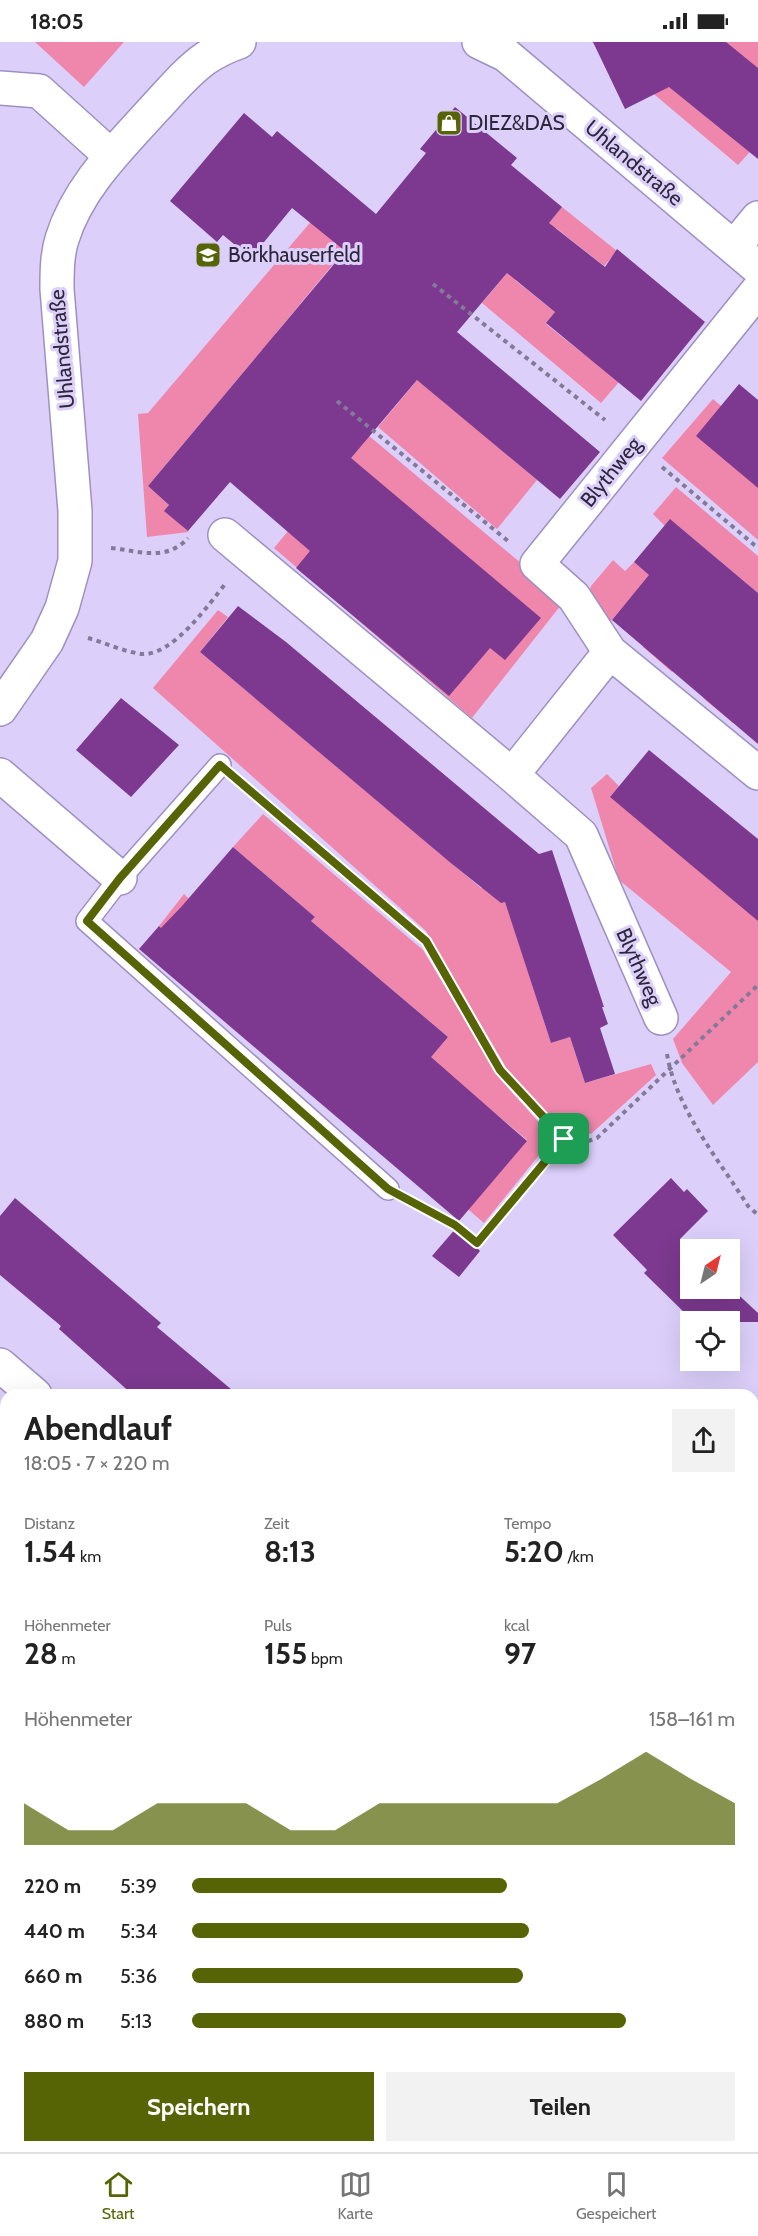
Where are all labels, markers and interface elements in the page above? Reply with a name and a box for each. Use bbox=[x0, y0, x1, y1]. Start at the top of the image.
text: 18:05 bbox=[30, 8, 84, 35]
shop icon: DIEZ&DAS bbox=[434, 108, 464, 138]
place label: DIEZ&DAS bbox=[468, 110, 565, 135]
street label: Uhlandstraße bbox=[580, 115, 688, 211]
school or university icon: Börkhauserfeld bbox=[193, 240, 223, 270]
place label: Börkhauserfeld bbox=[228, 242, 361, 267]
street label: Uhlandstraße bbox=[44, 288, 79, 410]
street label: Blythweg bbox=[575, 431, 647, 512]
street label: Blythweg bbox=[611, 924, 668, 1010]
pin bbox=[538, 1113, 589, 1164]
icon: arrive bbox=[547, 1122, 580, 1155]
north arrow bbox=[680, 1239, 740, 1299]
map controls bbox=[680, 1239, 740, 1371]
button: locate bbox=[680, 1311, 740, 1371]
text: Abendlauf bbox=[24, 1408, 172, 1448]
button: share bbox=[672, 1409, 735, 1472]
text: 18:05 · 7 × 220 m bbox=[24, 1451, 169, 1475]
text: Distanz bbox=[24, 1514, 75, 1533]
text: Zeit bbox=[264, 1514, 289, 1533]
text: Tempo bbox=[504, 1514, 551, 1533]
text: 1.54 bbox=[24, 1533, 76, 1570]
text: 8:13 bbox=[264, 1533, 316, 1570]
text: 5:20 bbox=[504, 1533, 564, 1570]
text: km bbox=[76, 1547, 101, 1566]
text: /km bbox=[564, 1547, 594, 1566]
text: Höhenmeter bbox=[24, 1616, 110, 1635]
text: Puls bbox=[264, 1616, 292, 1635]
text: kcal bbox=[504, 1616, 530, 1635]
text: 28 bbox=[24, 1635, 58, 1672]
text: 155 bbox=[264, 1635, 307, 1672]
text: 97 bbox=[504, 1635, 536, 1672]
text: m bbox=[58, 1649, 76, 1668]
text: bpm bbox=[307, 1649, 343, 1668]
text: Höhenmeter bbox=[24, 1707, 132, 1731]
text: 158–161 m bbox=[649, 1707, 735, 1731]
text: 220 m bbox=[24, 1874, 81, 1898]
text: 5:39 bbox=[120, 1874, 157, 1898]
text: 440 m bbox=[24, 1919, 85, 1943]
text: 5:34 bbox=[120, 1919, 157, 1943]
text: 660 m bbox=[24, 1964, 82, 1988]
text: 5:36 bbox=[120, 1964, 157, 1988]
text: 880 m bbox=[24, 2009, 84, 2033]
text: 5:13 bbox=[120, 2009, 152, 2033]
button: Speichern bbox=[24, 2072, 374, 2141]
button: Teilen bbox=[386, 2072, 735, 2141]
tab: Start bbox=[102, 2168, 135, 2223]
tab: Karte bbox=[338, 2168, 373, 2223]
tab: Gespeichert bbox=[576, 2168, 656, 2223]

